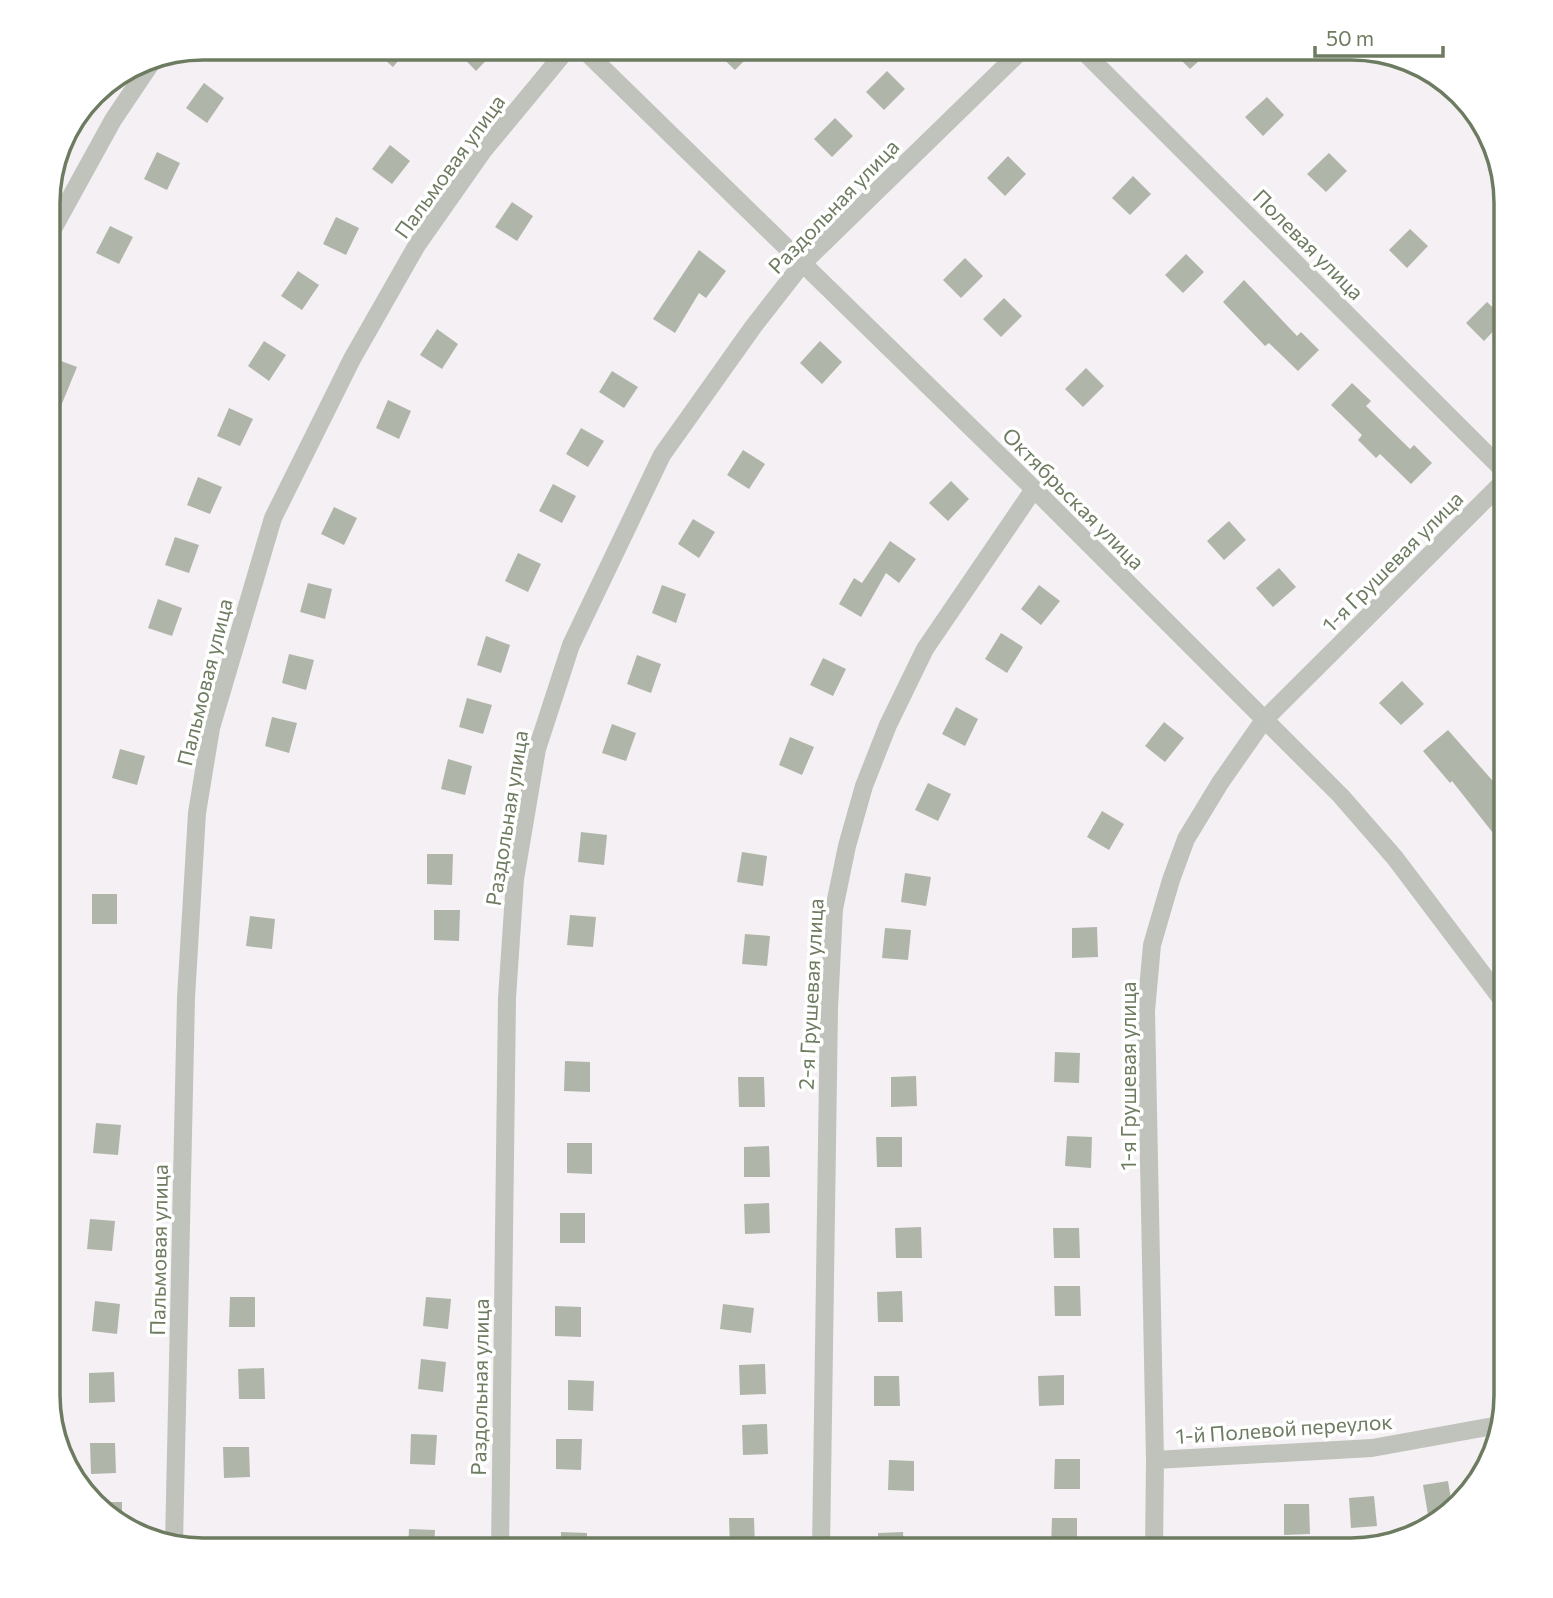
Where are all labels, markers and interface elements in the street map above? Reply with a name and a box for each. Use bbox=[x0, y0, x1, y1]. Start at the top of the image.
scale bar bbox=[1315, 14, 1443, 58]
text: 50 m bbox=[1326, 25, 1374, 50]
street label: Пальмовая улица bbox=[388, 89, 510, 243]
street label: Раздольная улица bbox=[762, 134, 904, 278]
street label: Полевая улица bbox=[1249, 184, 1369, 304]
street label: Октябрьская улица bbox=[998, 422, 1150, 574]
street label: 1-я Грушевая улица bbox=[1316, 485, 1468, 637]
street label: Пальмовая улица bbox=[171, 596, 237, 768]
street label: Раздольная улица bbox=[480, 729, 532, 907]
street label: 2-я Грушевая улица bbox=[793, 898, 827, 1090]
street label: 1-я Грушевая улица bbox=[1115, 982, 1140, 1170]
street label: Пальмовая улица bbox=[144, 1164, 172, 1336]
street label: Раздольная улица bbox=[465, 1298, 493, 1476]
street label: 1-й Полевой переулок bbox=[1175, 1408, 1393, 1448]

